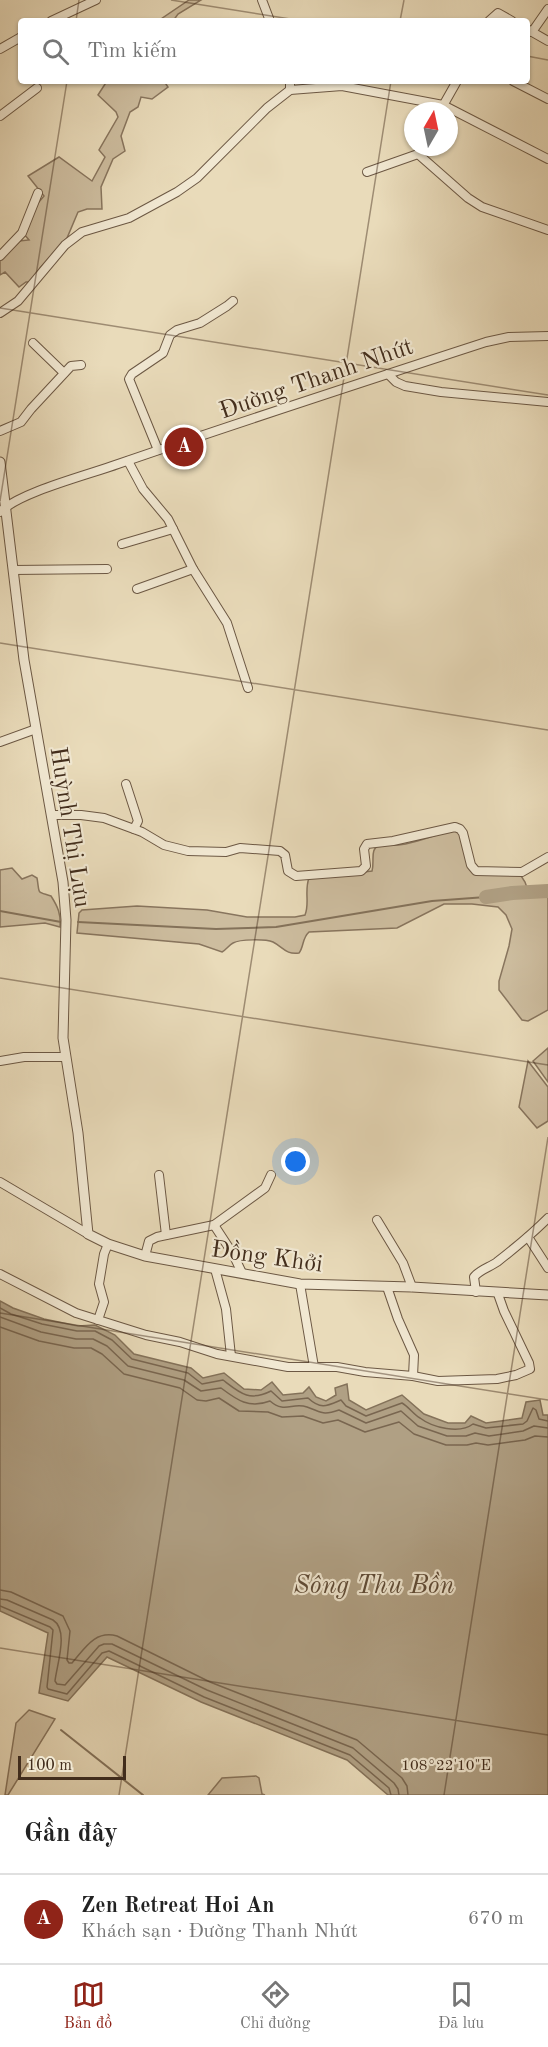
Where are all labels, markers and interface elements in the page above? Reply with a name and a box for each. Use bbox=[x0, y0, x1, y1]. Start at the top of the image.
search box bbox=[18, 18, 530, 84]
icon: search bbox=[39, 35, 72, 68]
text: Tìm kiếm bbox=[87, 40, 177, 62]
north arrow bbox=[404, 102, 458, 156]
street label: Đường Thanh Nhứt bbox=[217, 335, 417, 424]
pin: A bbox=[164, 424, 204, 470]
street label: Huỳnh Thị Lựu bbox=[44, 745, 94, 910]
your location bbox=[281, 1147, 310, 1176]
street label: Đồng Khởi bbox=[209, 1236, 324, 1278]
water label: Sông Thu Bồn bbox=[294, 1571, 455, 1599]
scale bar bbox=[18, 1753, 126, 1780]
text: 100 m bbox=[27, 1758, 72, 1774]
text: 108°22'10"E bbox=[401, 1759, 491, 1774]
text: Gần đây bbox=[24, 1821, 118, 1847]
text: Zen Retreat Hoi An bbox=[81, 1895, 275, 1917]
text: A bbox=[36, 1909, 51, 1929]
text: 670 m bbox=[468, 1909, 524, 1929]
text: Khách sạn · Đường Thanh Nhứt bbox=[81, 1922, 358, 1942]
tab: Bản đồ bbox=[64, 1978, 112, 2034]
tab: Chỉ đường bbox=[240, 1978, 310, 2034]
tab: Đã lưu bbox=[438, 1978, 484, 2034]

